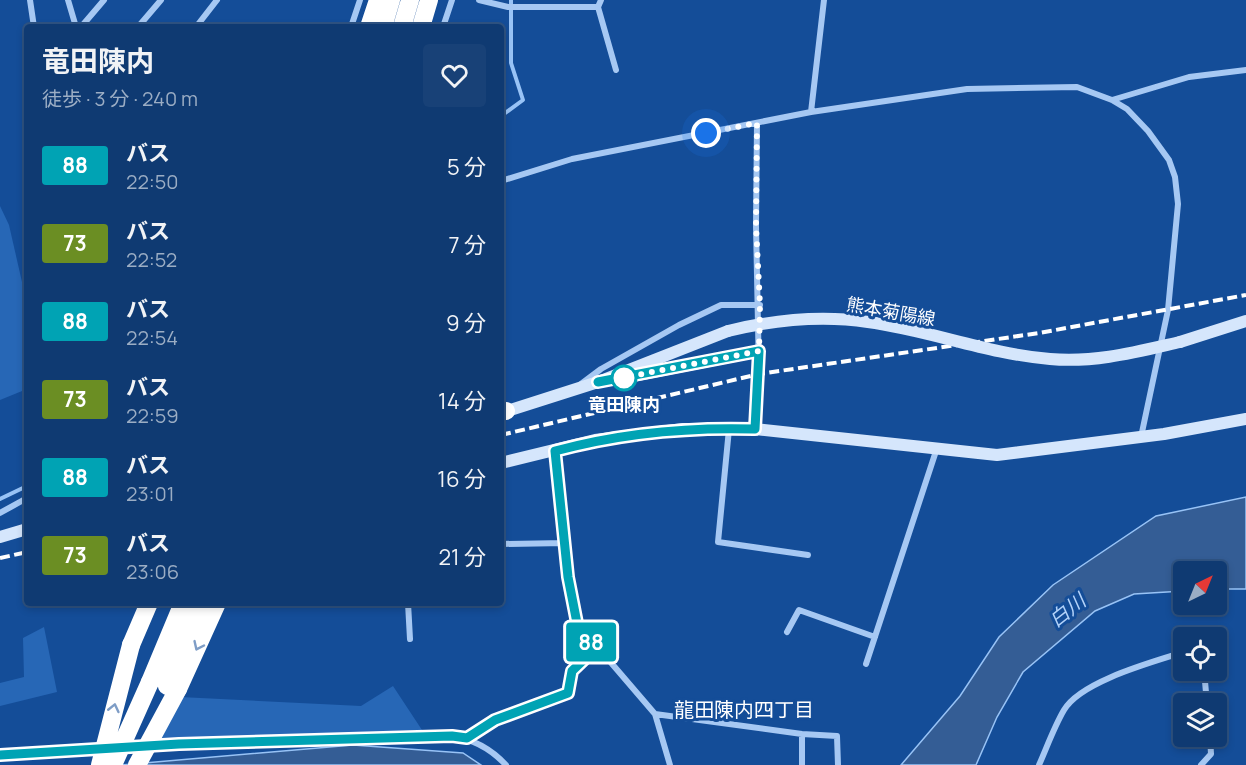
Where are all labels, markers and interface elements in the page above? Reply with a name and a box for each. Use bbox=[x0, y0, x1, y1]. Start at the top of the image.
text: 竜田陳内 bbox=[42, 41, 154, 79]
button: heart bbox=[423, 44, 486, 107]
text: 徒歩 · 3 分 · 240 m bbox=[42, 85, 198, 112]
your location bbox=[691, 118, 721, 148]
text: バス bbox=[126, 138, 170, 168]
text: 88 bbox=[62, 151, 88, 179]
text: 5 分 bbox=[447, 152, 486, 182]
text: 22:50 bbox=[126, 168, 179, 195]
text: バス bbox=[126, 216, 170, 246]
text: 73 bbox=[63, 229, 87, 257]
text: 7 分 bbox=[449, 230, 486, 260]
text: 22:52 bbox=[126, 246, 177, 273]
street label: 熊本菊陽線 bbox=[845, 291, 937, 331]
text: バス bbox=[126, 294, 170, 324]
text: 88 bbox=[62, 307, 88, 335]
text: 9 分 bbox=[446, 308, 486, 338]
text: 22:54 bbox=[126, 324, 178, 351]
marker: 竜田陳内 bbox=[611, 365, 637, 391]
text: バス bbox=[126, 372, 170, 402]
text: 73 bbox=[63, 385, 87, 413]
text: 14 分 bbox=[438, 386, 486, 416]
place label: 竜田陳内 bbox=[588, 392, 660, 416]
text: 22:59 bbox=[126, 402, 179, 429]
text: バス bbox=[126, 450, 170, 480]
text: 88 bbox=[62, 463, 88, 491]
text: 16 分 bbox=[437, 464, 486, 494]
text: 23:01 bbox=[126, 480, 174, 507]
text: バス bbox=[126, 528, 170, 558]
text: 73 bbox=[63, 541, 87, 569]
text: 21 分 bbox=[438, 542, 486, 572]
text: 23:06 bbox=[126, 558, 179, 585]
north arrow bbox=[1173, 561, 1227, 615]
map controls bbox=[1173, 561, 1227, 747]
water label: 白川 bbox=[1043, 586, 1093, 633]
line badge: 88 bbox=[564, 622, 618, 662]
button: locate bbox=[1173, 627, 1227, 681]
text: 88 bbox=[578, 628, 604, 656]
one-way arrow bbox=[194, 640, 206, 651]
button: layers bbox=[1173, 693, 1227, 747]
district label: 龍田陳内四丁目 bbox=[674, 696, 814, 723]
one-way arrow bbox=[107, 704, 120, 714]

